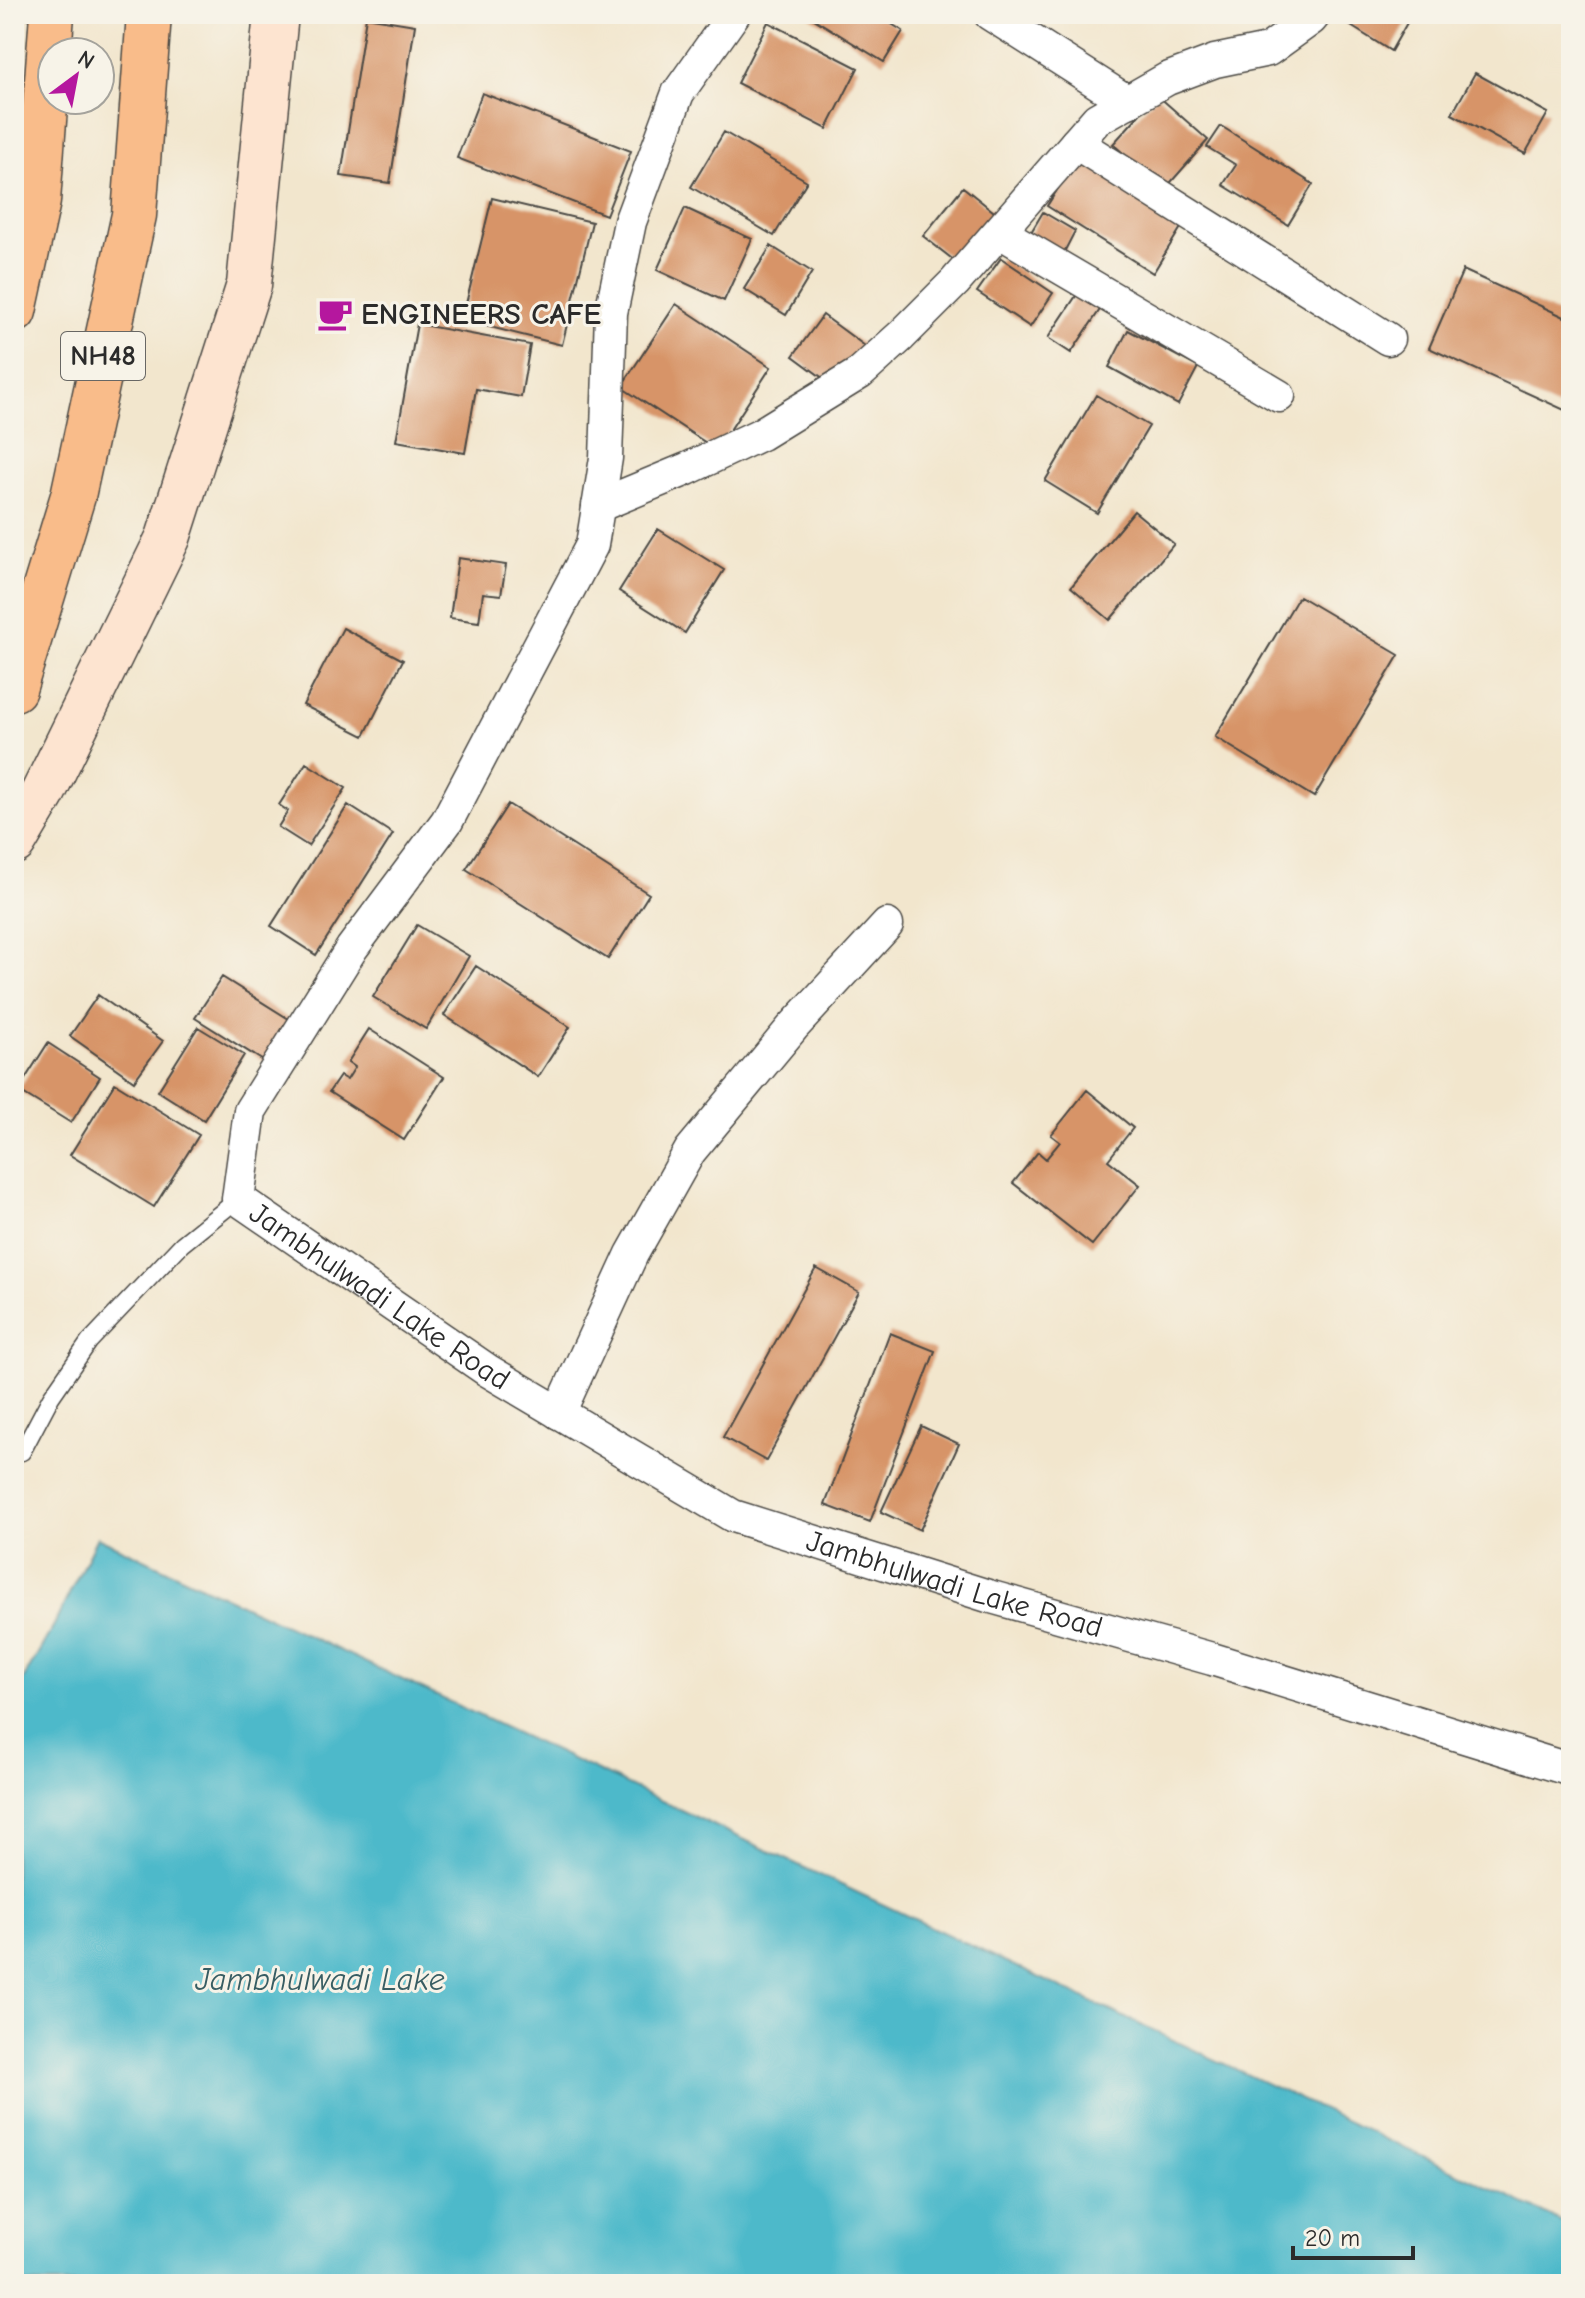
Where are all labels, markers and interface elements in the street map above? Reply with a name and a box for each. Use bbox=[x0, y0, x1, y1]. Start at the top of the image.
north arrow bbox=[36, 36, 116, 116]
text: N bbox=[73, 45, 99, 75]
cafe icon: ENGINEERS CAFE bbox=[316, 295, 354, 333]
place label: ENGINEERS CAFE bbox=[361, 297, 601, 332]
road number: NH48 bbox=[61, 332, 145, 380]
street label: Jambhulwadi Lake Road bbox=[243, 1195, 516, 1397]
street label: Jambhulwadi Lake Road bbox=[802, 1523, 1107, 1645]
water label: Jambhulwadi Lake bbox=[194, 1961, 445, 1998]
scale bar bbox=[1293, 2210, 1413, 2260]
text: 20 m bbox=[1305, 2224, 1360, 2252]

